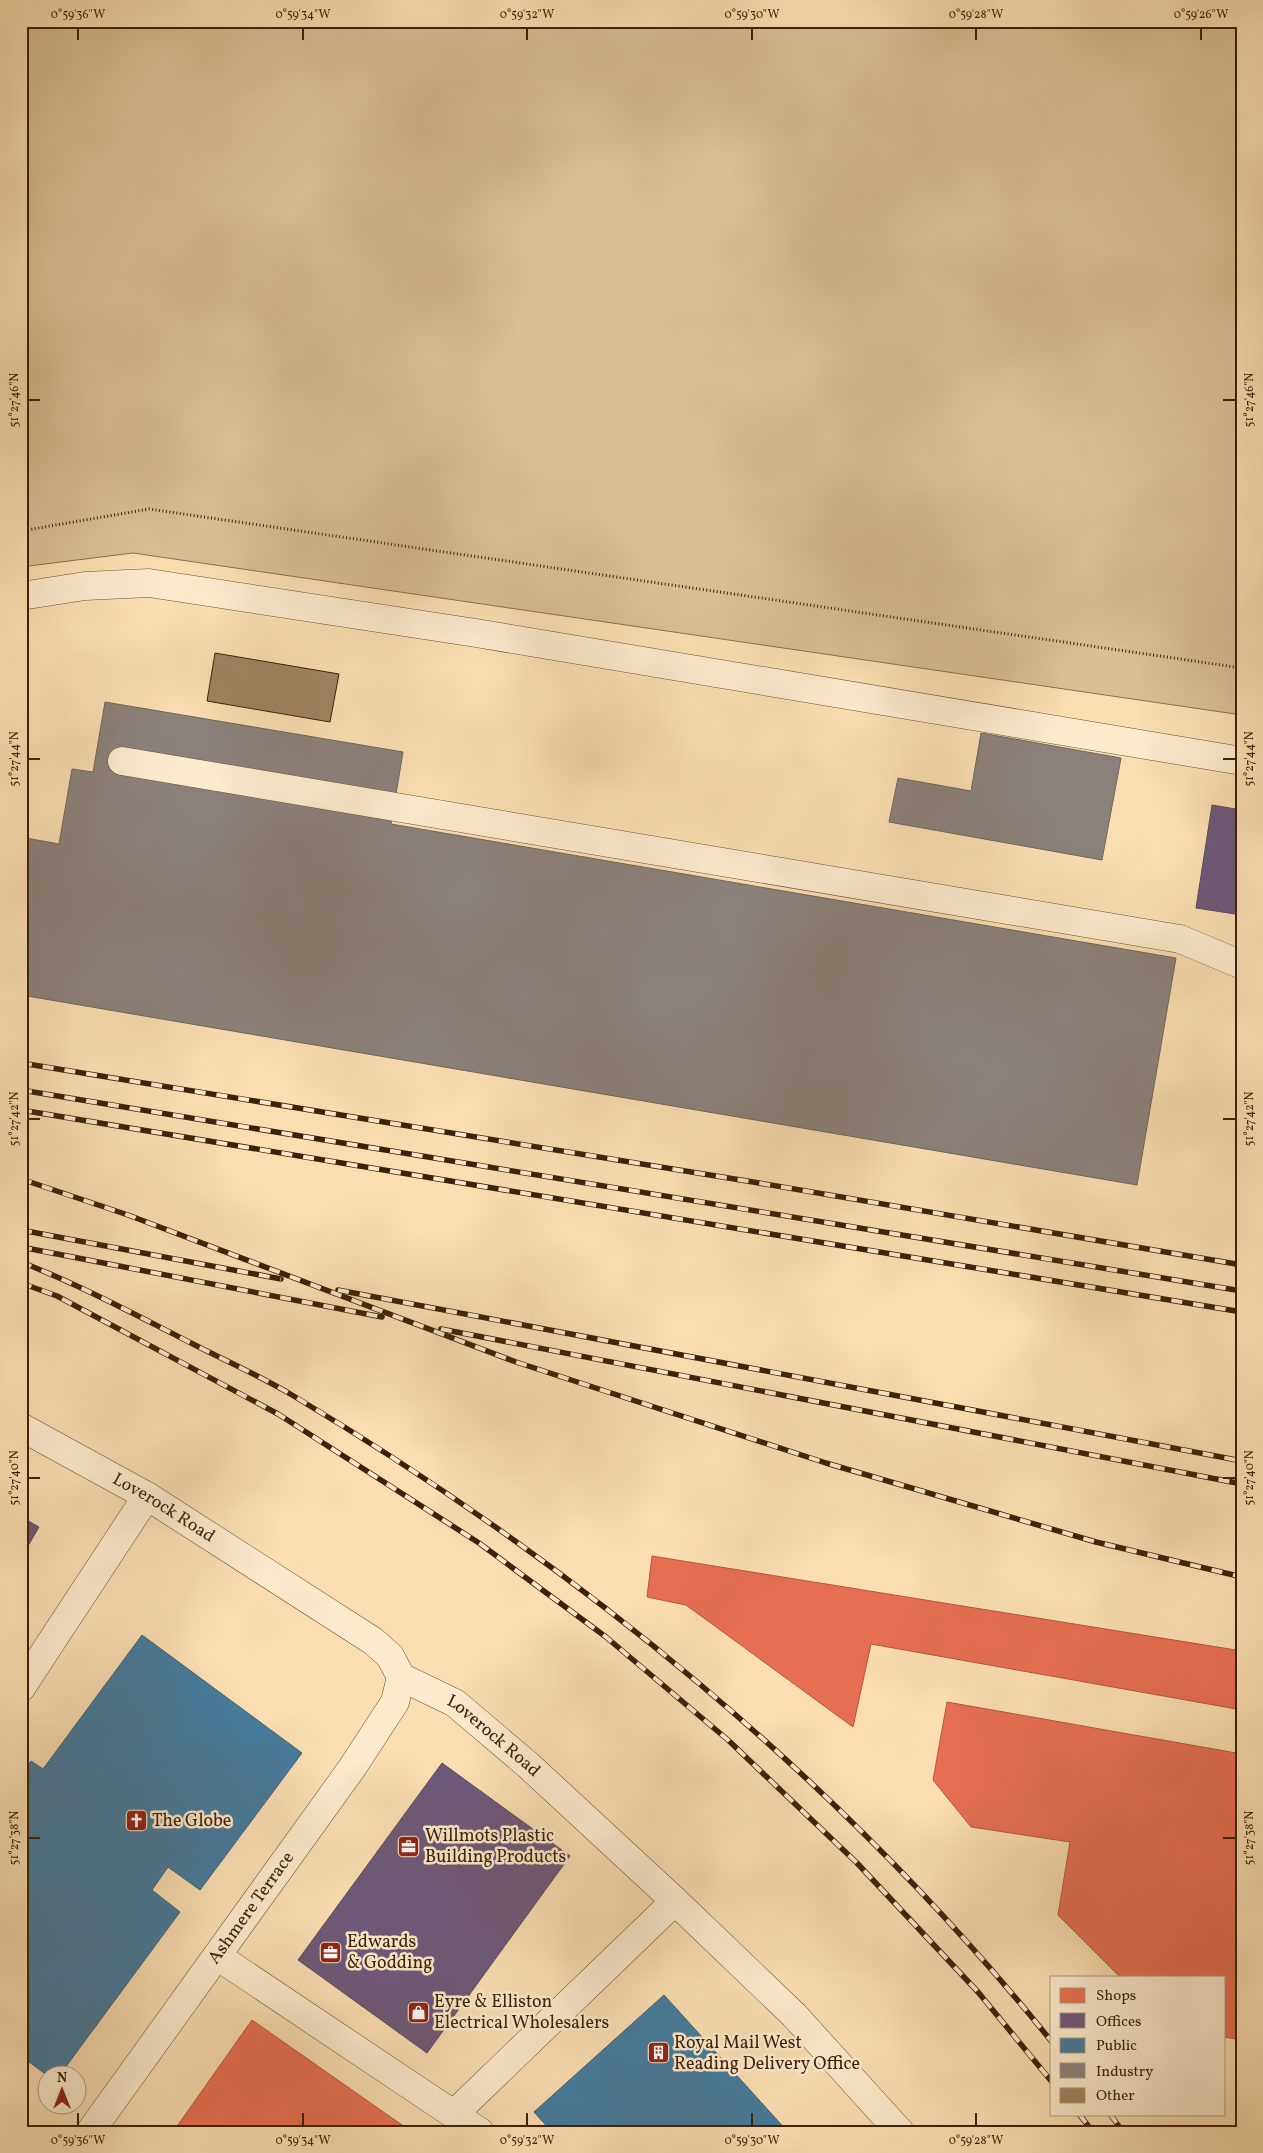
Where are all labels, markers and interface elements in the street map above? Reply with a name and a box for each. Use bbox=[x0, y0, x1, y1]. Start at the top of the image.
text: 0°59'36"W bbox=[51, 7, 105, 23]
text: 0°59'34"W bbox=[275, 7, 331, 23]
text: 0°59'32"W bbox=[500, 7, 554, 23]
text: 0°59'30"W bbox=[725, 7, 780, 23]
text: 0°59'28"W bbox=[949, 7, 1003, 23]
text: 0°59'26"W bbox=[1174, 7, 1228, 23]
text: 51°27'46"N bbox=[7, 373, 23, 427]
text: 51°27'46"N bbox=[1242, 373, 1258, 427]
text: 51°27'44"N bbox=[7, 731, 23, 787]
text: 51°27'44"N bbox=[1242, 731, 1258, 787]
text: 51°27'42"N bbox=[7, 1092, 23, 1146]
text: 51°27'42"N bbox=[1242, 1092, 1258, 1146]
text: 51°27'40"N bbox=[7, 1450, 23, 1506]
text: 51°27'40"N bbox=[1242, 1450, 1258, 1506]
street label: Loverock Road bbox=[108, 1467, 220, 1549]
street label: Loverock Road bbox=[443, 1688, 546, 1783]
church icon: The Globe bbox=[124, 1809, 148, 1833]
place label: The Globe bbox=[152, 1809, 231, 1834]
text: 51°27'38"N bbox=[7, 1811, 23, 1865]
text: 51°27'38"N bbox=[1242, 1811, 1258, 1865]
place label: Willmots Plastic Building Products bbox=[425, 1824, 566, 1870]
office icon: Willmots Plastic Building Products bbox=[397, 1834, 421, 1858]
street label: Ashmere Terrace bbox=[202, 1847, 300, 1969]
place label: Edwards & Godding bbox=[347, 1930, 432, 1976]
office icon: Edwards & Godding bbox=[319, 1940, 343, 1964]
legend bbox=[1050, 1976, 1226, 2116]
text: Shops bbox=[1096, 1986, 1136, 2007]
place label: Eyre & Elliston Electrical Wholesalers bbox=[434, 1990, 609, 2036]
shop icon: Eyre & Elliston Electrical Wholesalers bbox=[406, 2000, 430, 2024]
text: Offices bbox=[1096, 2012, 1141, 2033]
place label: Royal Mail West Reading Delivery Office bbox=[674, 2031, 860, 2077]
text: Public bbox=[1096, 2036, 1137, 2057]
building icon: Royal Mail West Reading Delivery Office bbox=[646, 2041, 670, 2065]
text: Industry bbox=[1096, 2062, 1153, 2083]
north arrow bbox=[38, 2066, 88, 2116]
text: N bbox=[57, 2069, 67, 2088]
text: Other bbox=[1096, 2086, 1135, 2107]
text: 0°59'36"W bbox=[51, 2133, 105, 2149]
text: 0°59'34"W bbox=[275, 2133, 331, 2149]
text: 0°59'32"W bbox=[500, 2133, 554, 2149]
text: 0°59'30"W bbox=[725, 2133, 780, 2149]
text: 0°59'28"W bbox=[949, 2133, 1003, 2149]

